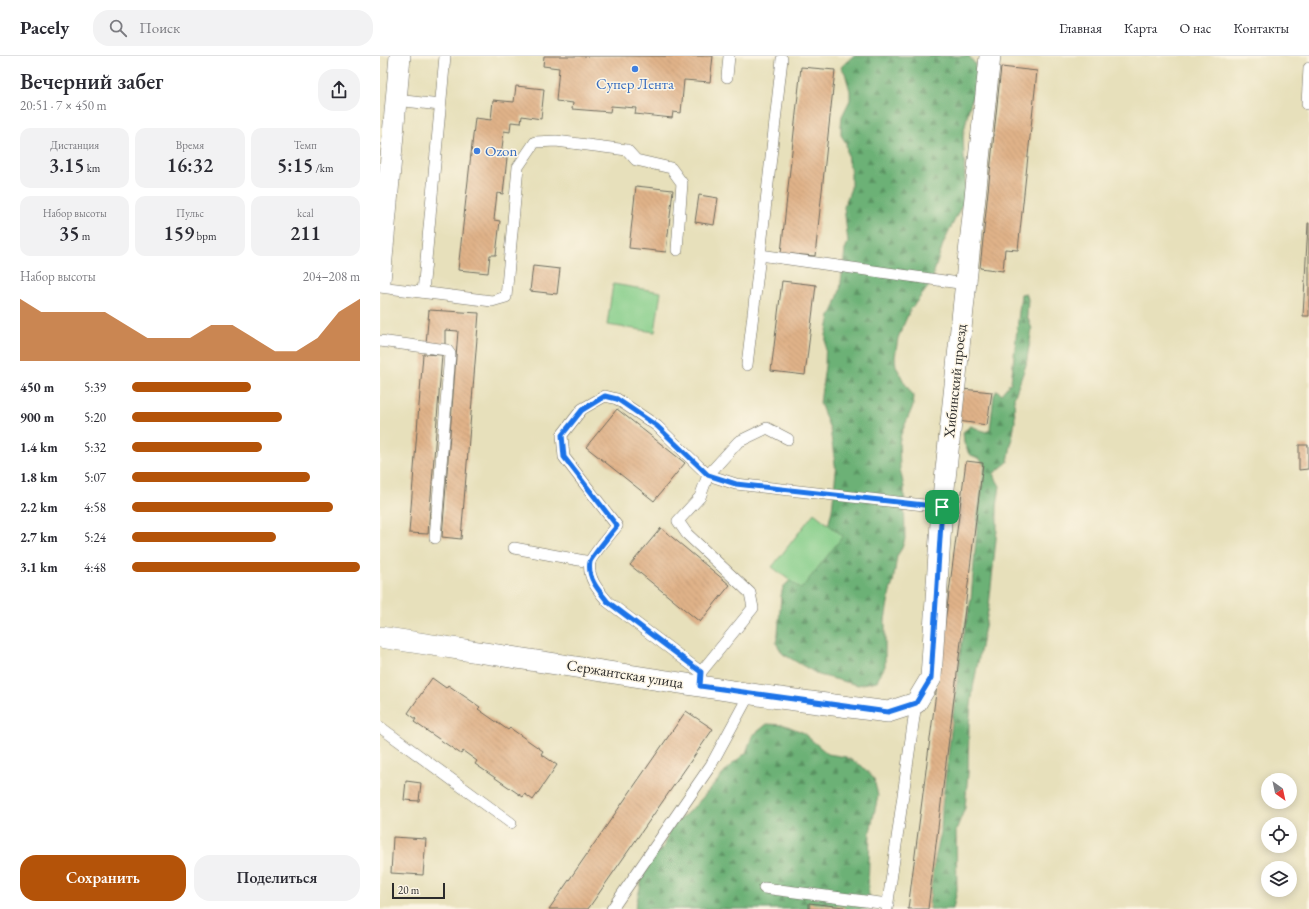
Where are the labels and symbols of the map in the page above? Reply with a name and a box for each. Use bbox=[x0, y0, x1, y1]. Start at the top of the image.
marker: Супер Лента bbox=[630, 64, 640, 74]
place label: Супер Лента bbox=[596, 74, 674, 93]
place label: Ozon bbox=[485, 141, 518, 160]
marker: Ozon bbox=[472, 146, 482, 156]
street label: Хибинский проезд bbox=[939, 323, 970, 440]
pin bbox=[925, 490, 959, 524]
street label: Сержантская улица bbox=[565, 655, 685, 692]
north arrow bbox=[1261, 773, 1297, 809]
scale bar bbox=[392, 881, 445, 900]

